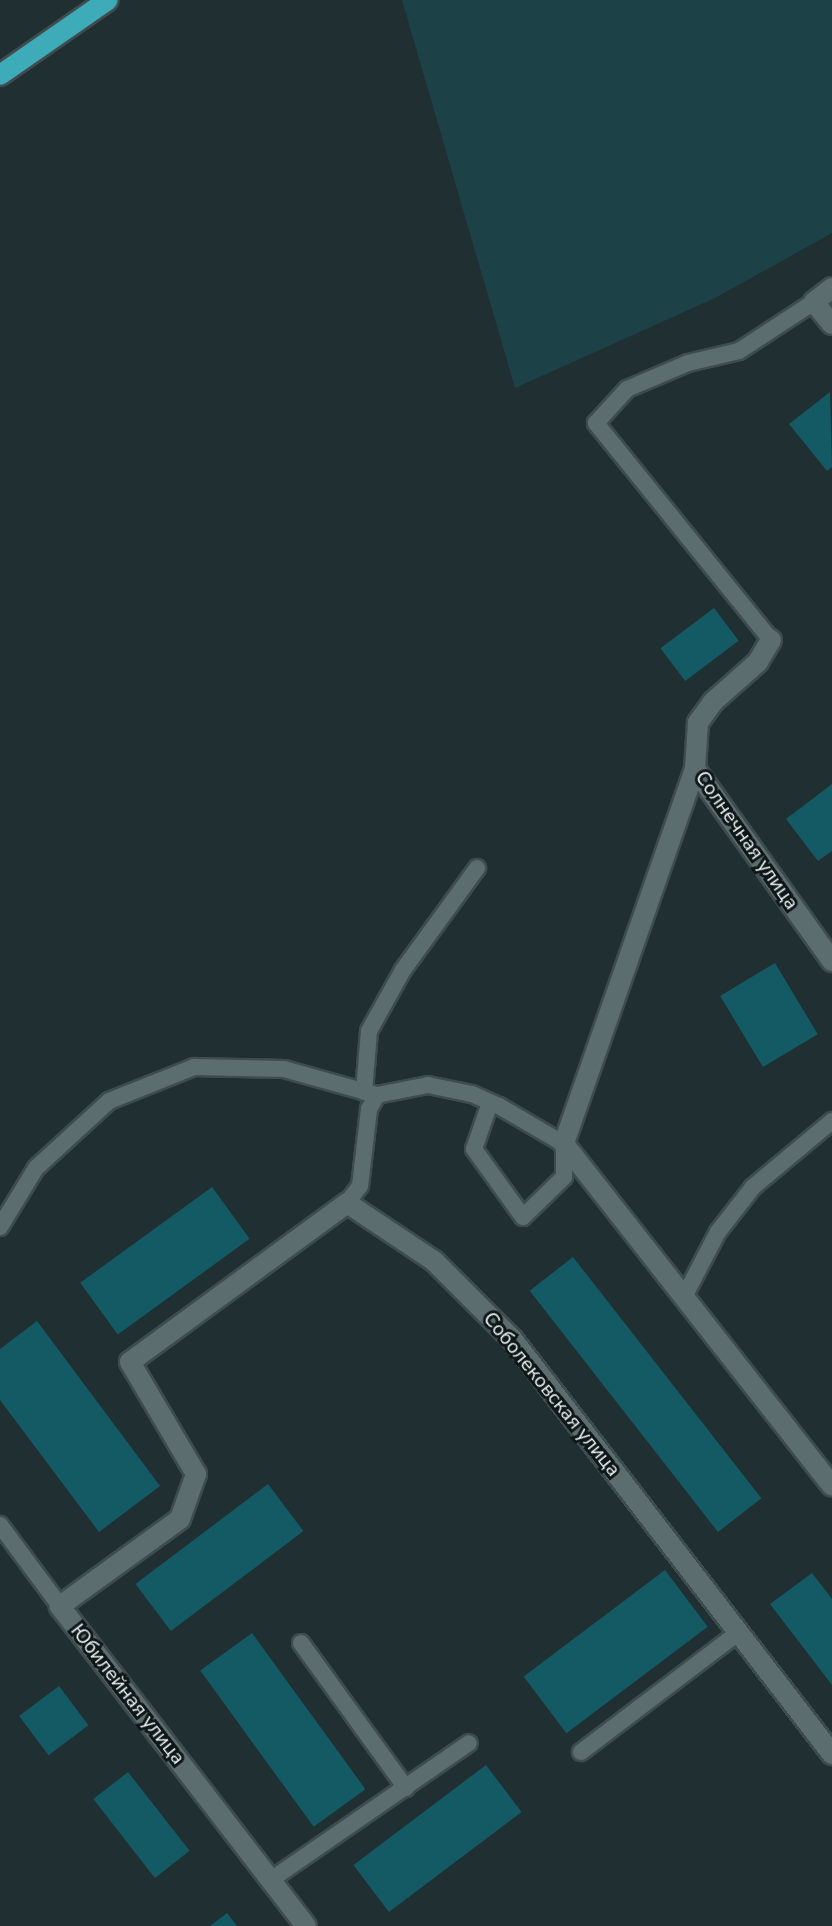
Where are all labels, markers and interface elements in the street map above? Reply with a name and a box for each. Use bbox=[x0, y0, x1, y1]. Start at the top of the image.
street label: Солнечная улица bbox=[690, 766, 804, 914]
street label: Соболековская улица bbox=[478, 1307, 626, 1481]
street label: Юбилейная улица bbox=[66, 1619, 190, 1769]

